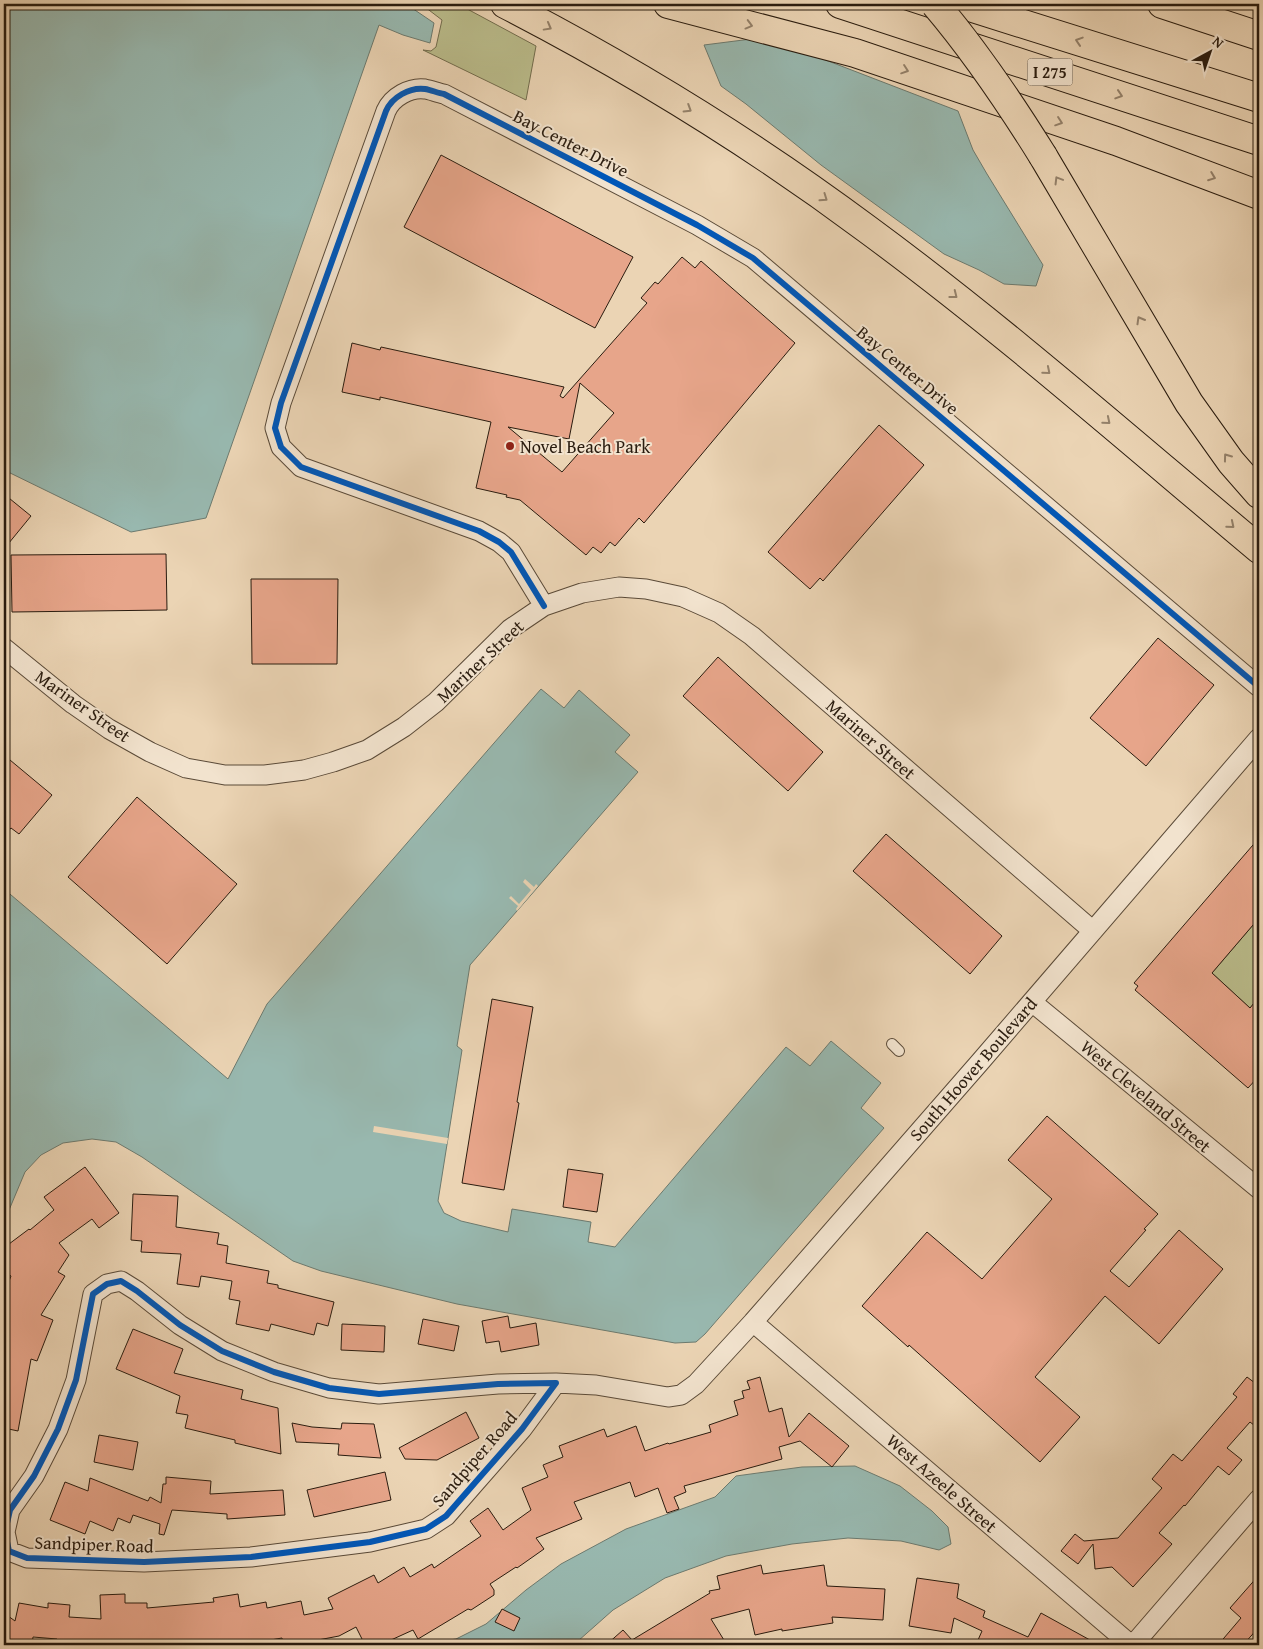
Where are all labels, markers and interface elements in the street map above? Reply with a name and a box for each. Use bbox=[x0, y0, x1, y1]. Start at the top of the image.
one-way arrow bbox=[745, 19, 754, 30]
one-way arrow bbox=[543, 21, 552, 31]
north arrow bbox=[1186, 28, 1236, 78]
text: N bbox=[1208, 31, 1229, 53]
one-way arrow bbox=[1076, 37, 1084, 47]
road number: I 275 bbox=[1028, 58, 1072, 86]
one-way arrow bbox=[901, 64, 909, 74]
one-way arrow bbox=[1115, 89, 1123, 99]
street label: Bay Center Drive bbox=[508, 102, 634, 184]
one-way arrow bbox=[683, 102, 692, 112]
one-way arrow bbox=[1055, 116, 1063, 126]
one-way arrow bbox=[1207, 171, 1216, 181]
one-way arrow bbox=[1054, 176, 1064, 185]
one-way arrow bbox=[818, 192, 828, 201]
one-way arrow bbox=[948, 289, 958, 298]
one-way arrow bbox=[1136, 317, 1146, 326]
street label: Bay Center Drive bbox=[851, 319, 965, 421]
one-way arrow bbox=[1041, 365, 1050, 373]
one-way arrow bbox=[1101, 415, 1110, 424]
place label: Novel Beach Park bbox=[520, 433, 651, 460]
marker: Novel Beach Park bbox=[504, 440, 516, 452]
one-way arrow bbox=[1225, 454, 1233, 463]
one-way arrow bbox=[1226, 520, 1235, 529]
street label: Mariner Street bbox=[430, 613, 530, 709]
street label: Mariner Street bbox=[30, 663, 137, 749]
street label: Mariner Street bbox=[820, 692, 922, 786]
street label: South Hoover Boulevard bbox=[903, 991, 1043, 1147]
street label: West Cleveland Street bbox=[1075, 1033, 1218, 1159]
street label: Sandpiper Road bbox=[425, 1405, 523, 1513]
street label: West Azeele Street bbox=[881, 1427, 1004, 1539]
street label: Sandpiper Road bbox=[34, 1528, 154, 1560]

